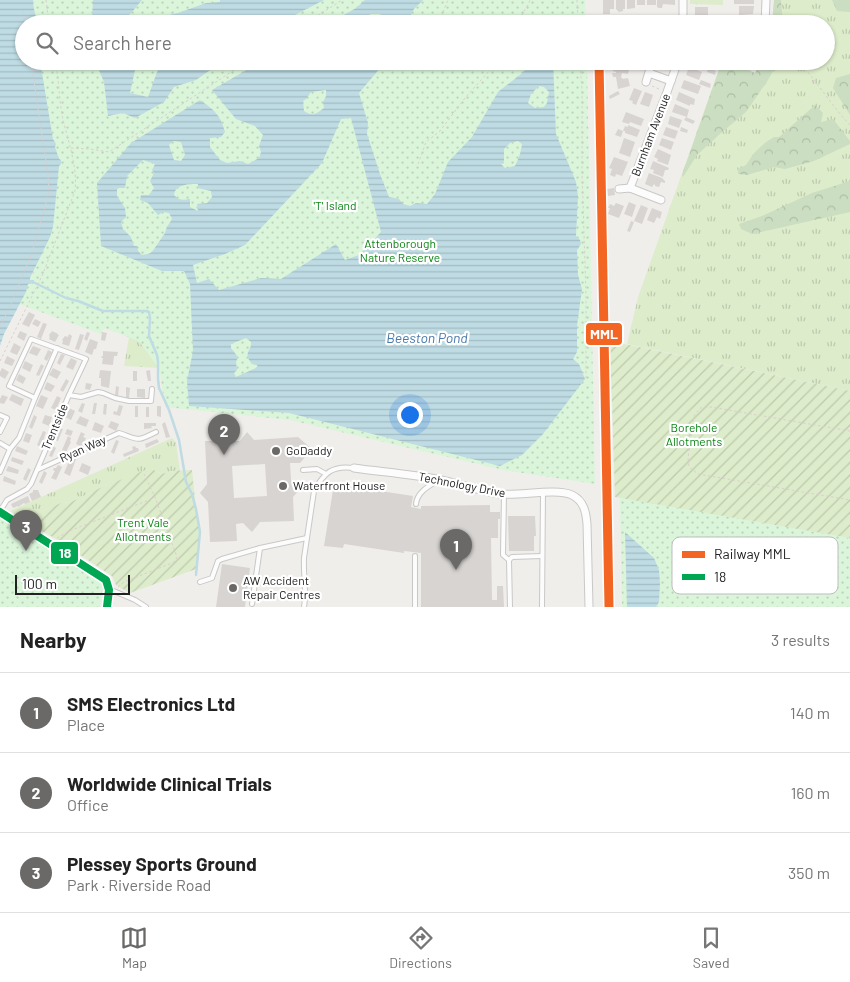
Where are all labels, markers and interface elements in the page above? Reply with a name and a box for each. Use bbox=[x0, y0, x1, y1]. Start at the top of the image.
search box bbox=[15, 15, 835, 70]
icon: search bbox=[33, 29, 61, 57]
text: Search here bbox=[73, 31, 172, 54]
street label: Burnham Avenue bbox=[628, 91, 672, 178]
park label: 'T' Island bbox=[313, 198, 357, 212]
park label: Attenborough Nature Reserve bbox=[360, 236, 440, 264]
line badge: MML bbox=[585, 322, 623, 346]
text: MML bbox=[590, 325, 618, 342]
water label: Beeston Pond bbox=[386, 329, 468, 346]
street label: Trentside bbox=[38, 401, 70, 452]
your location bbox=[397, 402, 423, 428]
pin: 2 bbox=[208, 414, 240, 455]
park label: Borehole Allotments bbox=[666, 420, 722, 448]
street label: Ryan Way bbox=[57, 431, 108, 465]
place label: GoDaddy bbox=[286, 443, 332, 457]
marker: GoDaddy bbox=[270, 445, 282, 457]
street label: Technology Drive bbox=[417, 469, 507, 499]
place label: Waterfront House bbox=[293, 478, 386, 492]
marker: Waterfront House bbox=[277, 480, 289, 492]
pin: 3 bbox=[10, 510, 42, 551]
park label: Trent Vale Allotments bbox=[115, 515, 171, 543]
pin: 1 bbox=[440, 529, 472, 570]
legend bbox=[672, 537, 838, 594]
line badge: 18 bbox=[50, 541, 79, 565]
text: 18 bbox=[59, 544, 72, 561]
text: Railway MML bbox=[714, 545, 791, 562]
text: 18 bbox=[714, 568, 726, 585]
scale bar bbox=[15, 572, 130, 595]
place label: AW Accident Repair Centres bbox=[243, 573, 320, 601]
text: 100 m bbox=[22, 575, 57, 592]
marker: AW Accident Repair Centres bbox=[227, 582, 239, 594]
text: Nearby bbox=[20, 627, 86, 652]
text: 3 results bbox=[771, 630, 830, 649]
text: SMS Electronics Ltd bbox=[67, 692, 235, 715]
text: 1 bbox=[33, 703, 39, 722]
text: 140 m bbox=[790, 703, 830, 722]
text: Place bbox=[67, 715, 105, 734]
text: Worldwide Clinical Trials bbox=[67, 772, 272, 795]
text: 2 bbox=[32, 783, 40, 802]
text: 160 m bbox=[791, 783, 830, 802]
text: Office bbox=[67, 795, 109, 814]
text: Plessey Sports Ground bbox=[67, 852, 257, 875]
text: 3 bbox=[32, 863, 40, 882]
text: 350 m bbox=[788, 863, 830, 882]
text: Park · Riverside Road bbox=[67, 875, 211, 894]
tab: Map bbox=[120, 924, 148, 971]
tab: Directions bbox=[389, 924, 452, 971]
tab: Saved bbox=[693, 924, 730, 971]

